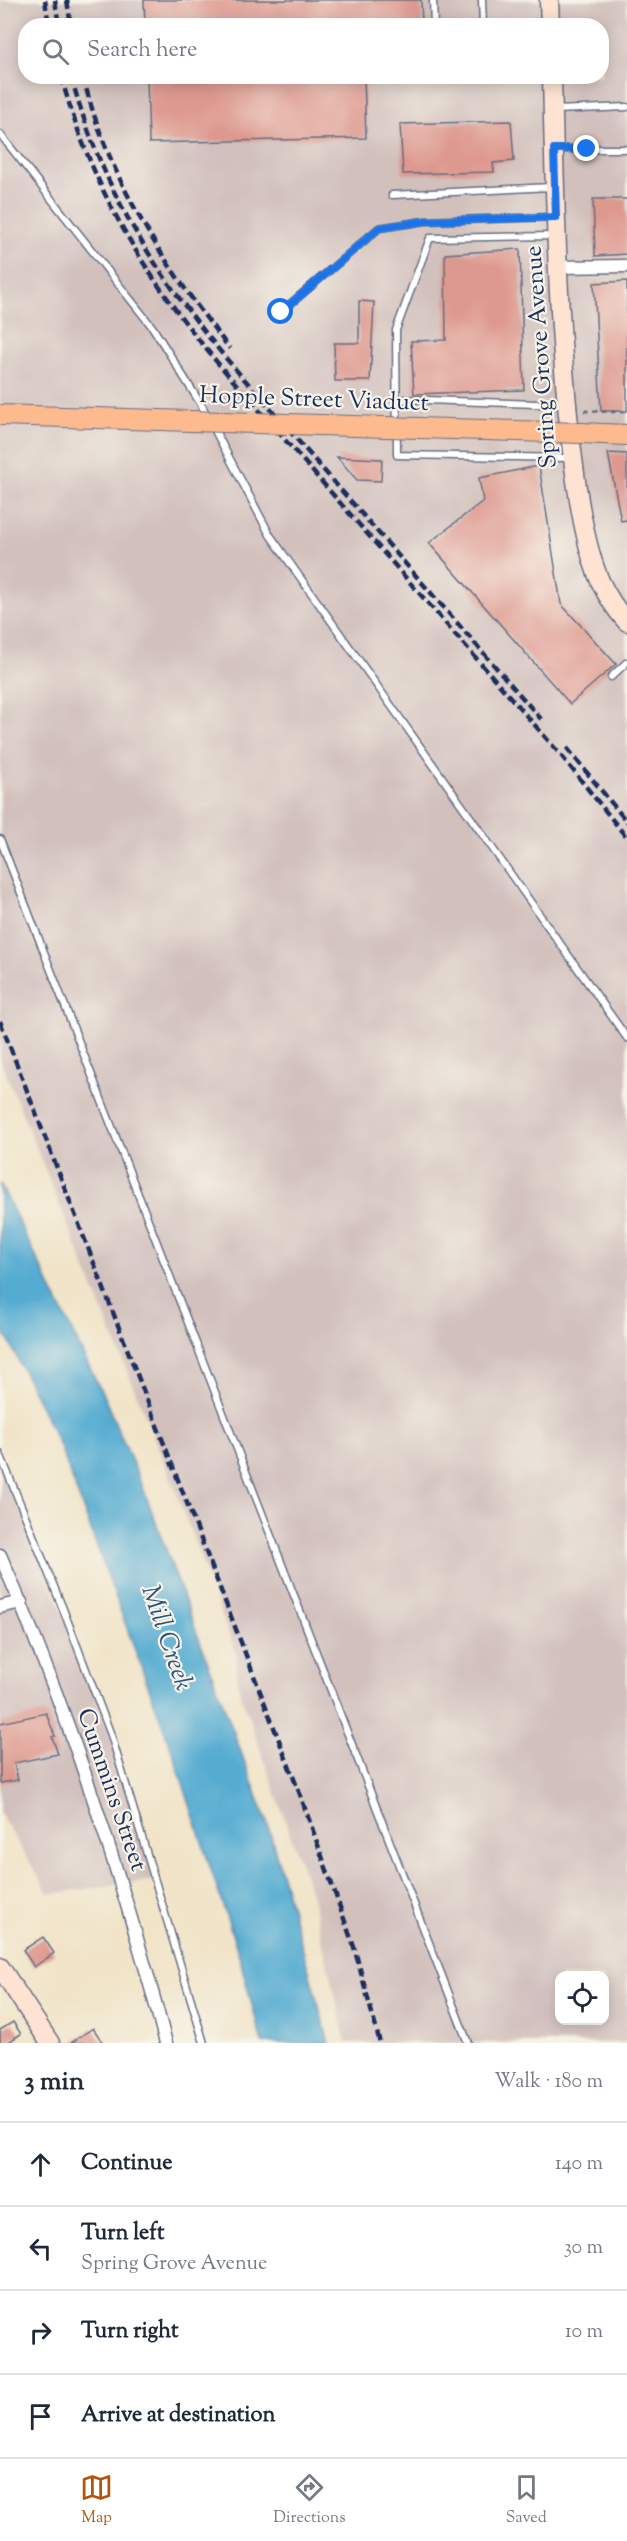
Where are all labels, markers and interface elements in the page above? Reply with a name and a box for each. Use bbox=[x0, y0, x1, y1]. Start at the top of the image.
search box bbox=[18, 18, 609, 84]
icon: search bbox=[39, 35, 72, 68]
text: Search here bbox=[87, 35, 197, 67]
route end bbox=[573, 135, 599, 161]
street label: Spring Grove Avenue bbox=[517, 244, 567, 470]
route start bbox=[267, 298, 293, 324]
street label: Hopple Street Viaduct bbox=[199, 379, 429, 421]
water label: Mill Creek bbox=[131, 1580, 201, 1696]
street label: Cummins Street bbox=[67, 1704, 155, 1876]
map controls bbox=[555, 1971, 609, 2025]
button: locate bbox=[555, 1971, 609, 2025]
text: 3 min bbox=[24, 2064, 84, 2101]
text: Walk · 180 m bbox=[494, 2068, 603, 2097]
icon: ahead bbox=[24, 2148, 57, 2181]
text: Continue bbox=[81, 2148, 172, 2180]
text: 140 m bbox=[555, 2150, 603, 2179]
text: Turn left bbox=[81, 2218, 164, 2250]
icon: left bbox=[24, 2232, 57, 2265]
text: 30 m bbox=[564, 2234, 603, 2263]
text: Spring Grove Avenue bbox=[81, 2250, 267, 2279]
icon: right bbox=[24, 2316, 57, 2349]
text: Turn right bbox=[81, 2316, 178, 2348]
text: 10 m bbox=[565, 2318, 603, 2347]
icon: arrive bbox=[24, 2400, 57, 2433]
text: Arrive at destination bbox=[81, 2400, 276, 2432]
tab: Map bbox=[80, 2471, 113, 2530]
tab: Directions bbox=[273, 2471, 346, 2530]
tab: Saved bbox=[506, 2471, 547, 2530]

